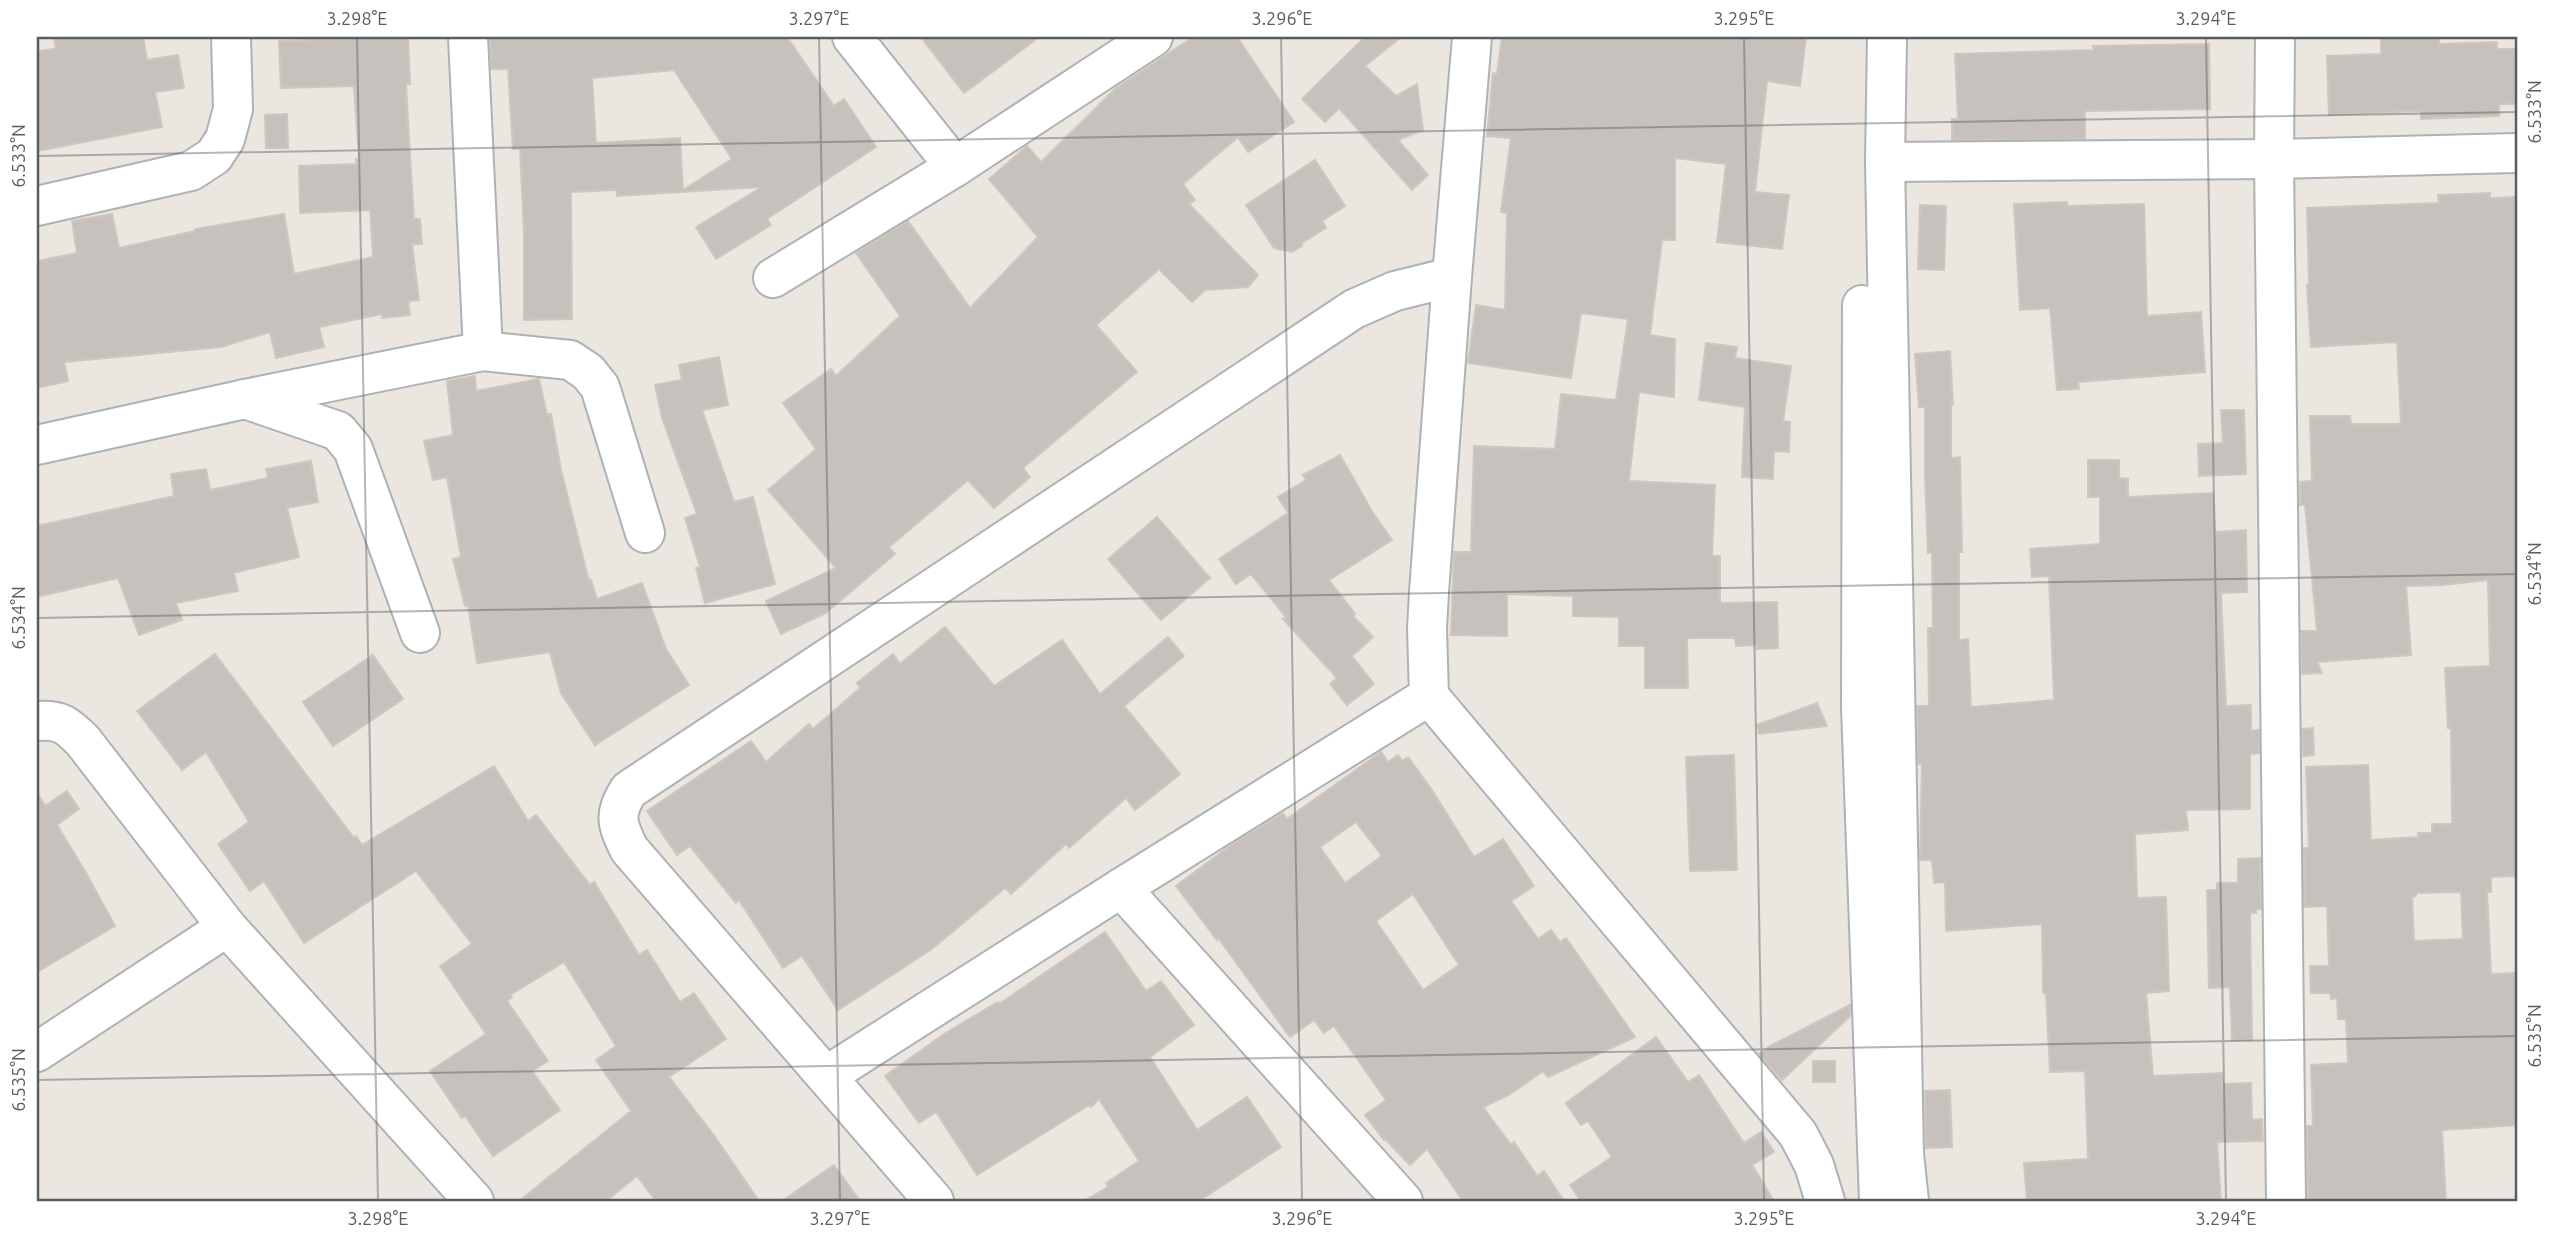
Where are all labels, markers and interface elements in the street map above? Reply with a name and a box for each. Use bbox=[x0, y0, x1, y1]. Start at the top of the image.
text: 3.298°E bbox=[327, 8, 387, 28]
text: 3.297°E bbox=[789, 8, 849, 28]
text: 3.296°E bbox=[1252, 8, 1312, 28]
text: 3.295°E bbox=[1714, 8, 1774, 28]
text: 3.294°E bbox=[2176, 8, 2236, 28]
text: 6.533°N bbox=[2524, 80, 2544, 144]
text: 6.533°N bbox=[8, 124, 28, 188]
text: 6.534°N bbox=[2524, 542, 2544, 606]
text: 6.534°N bbox=[8, 586, 28, 650]
text: 6.535°N bbox=[2524, 1004, 2544, 1068]
text: 6.535°N bbox=[8, 1048, 28, 1112]
text: 3.298°E bbox=[348, 1208, 408, 1228]
text: 3.297°E bbox=[810, 1208, 870, 1228]
text: 3.296°E bbox=[1272, 1208, 1332, 1228]
text: 3.295°E bbox=[1734, 1208, 1794, 1228]
text: 3.294°E bbox=[2196, 1208, 2256, 1228]

